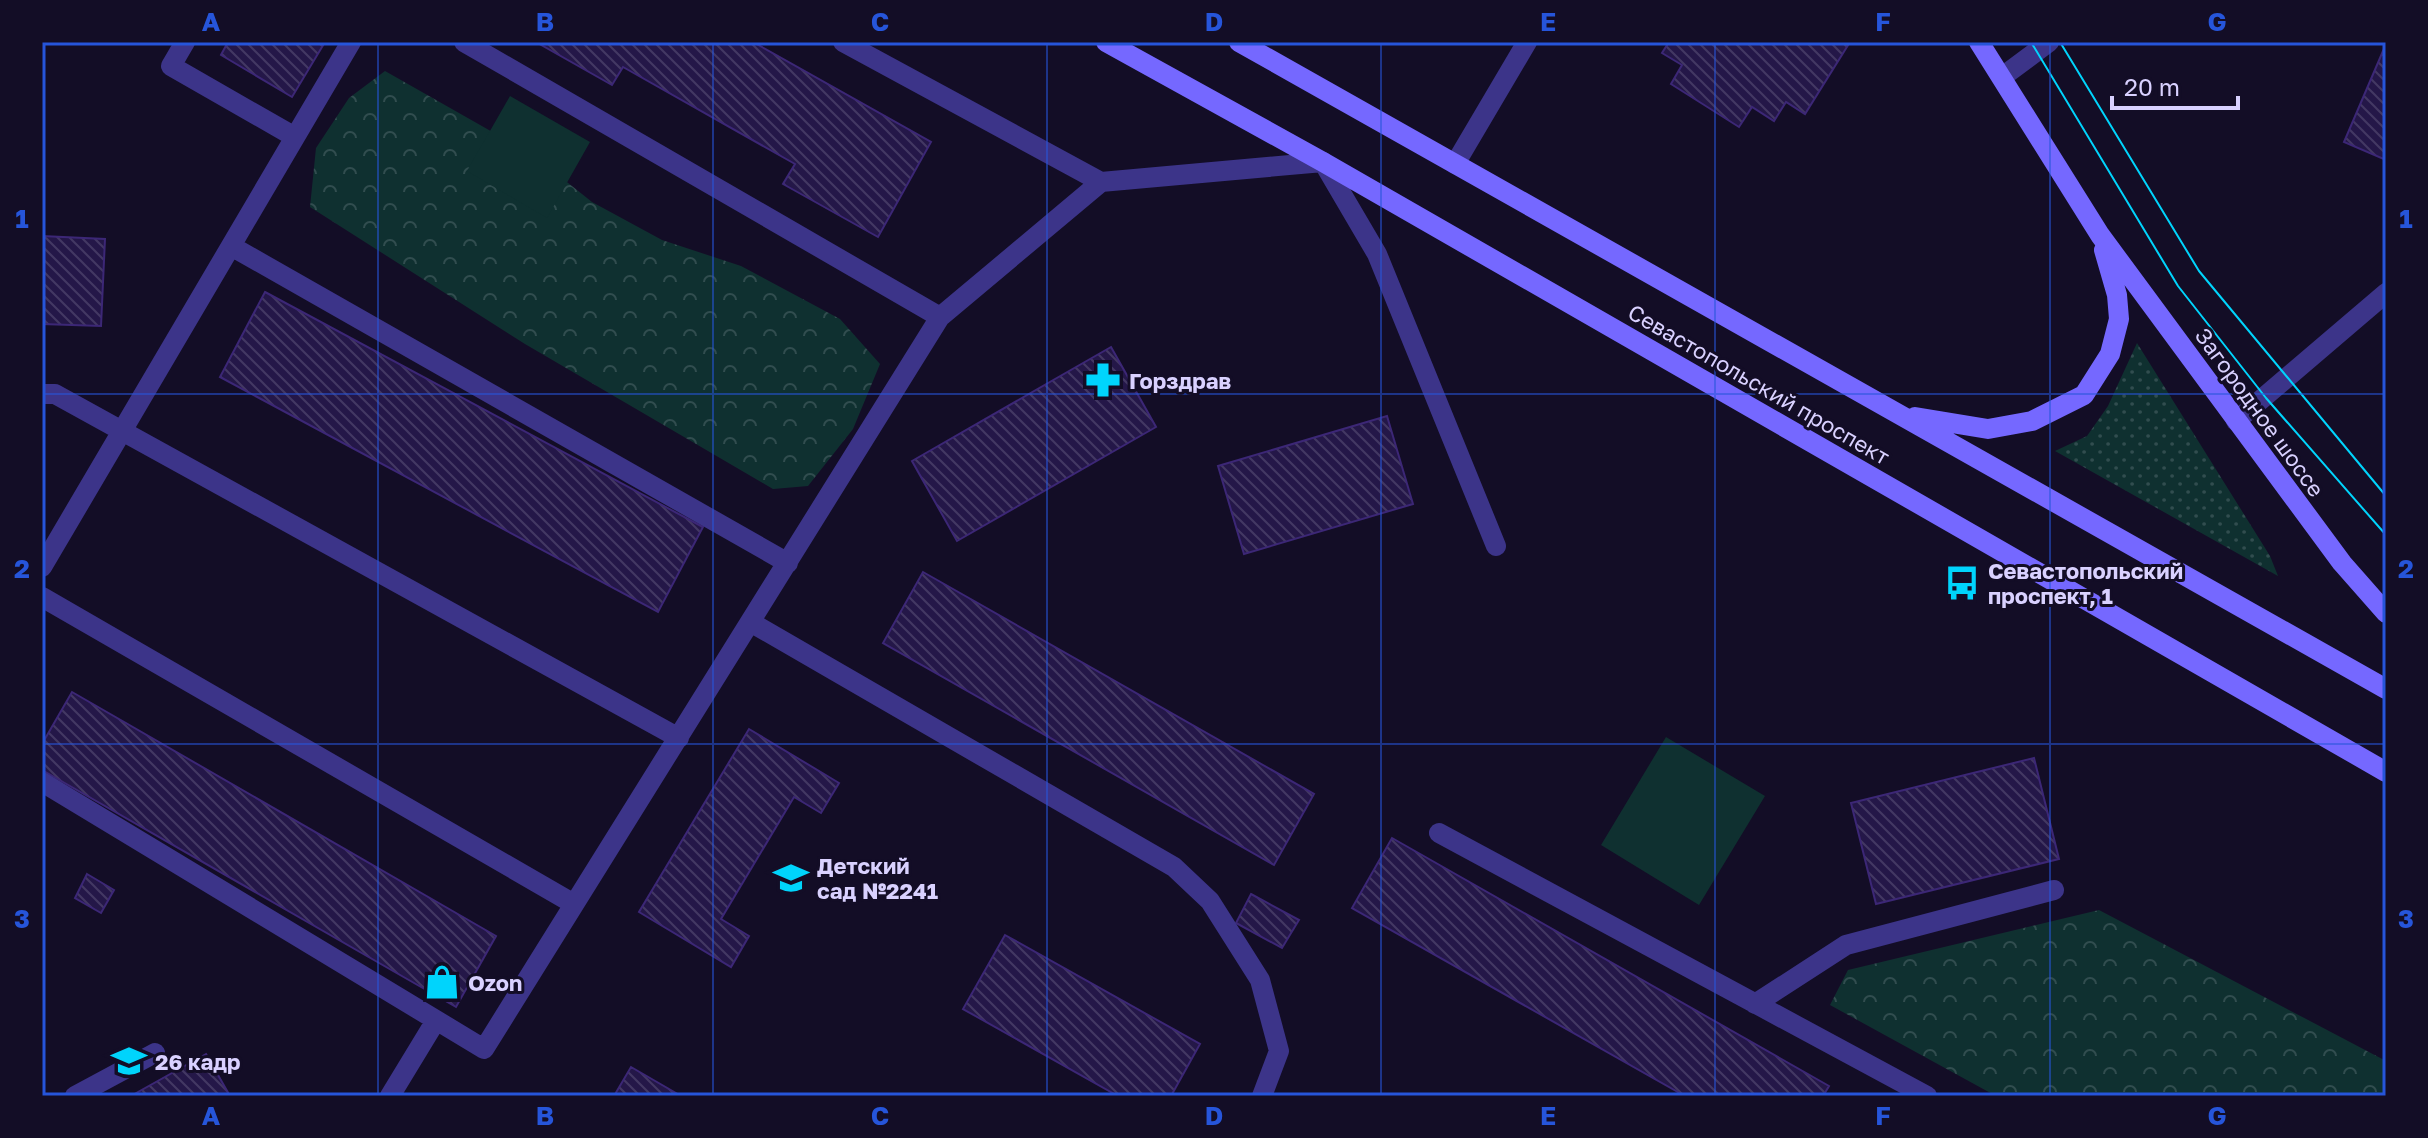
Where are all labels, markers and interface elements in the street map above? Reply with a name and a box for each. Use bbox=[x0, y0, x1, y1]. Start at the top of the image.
text: A bbox=[202, 6, 221, 37]
text: B bbox=[536, 6, 554, 37]
text: C bbox=[871, 6, 889, 37]
text: D bbox=[1205, 6, 1223, 37]
text: E bbox=[1540, 6, 1556, 37]
text: F bbox=[1875, 6, 1891, 37]
text: G bbox=[2207, 6, 2227, 37]
scale bar bbox=[2112, 60, 2238, 110]
text: 20 m bbox=[2124, 72, 2180, 101]
text: 1 bbox=[15, 203, 29, 234]
text: 1 bbox=[2399, 203, 2413, 234]
street label: Севастопольский проспект bbox=[1623, 298, 1895, 470]
street label: Загородное шоссе bbox=[2190, 322, 2330, 502]
pharmacy icon: Горздрав bbox=[1084, 361, 1122, 399]
place label: Горздрав bbox=[1129, 367, 1232, 394]
text: 2 bbox=[14, 553, 30, 584]
text: 2 bbox=[2398, 553, 2414, 584]
place label: Севастопольский проспект, 1 bbox=[1988, 557, 2183, 609]
bus stop icon: Севастопольский проспект, 1 bbox=[1943, 564, 1981, 602]
place label: Детский сад №2241 bbox=[817, 852, 938, 904]
school or university icon: Детский сад №2241 bbox=[772, 859, 810, 897]
text: 3 bbox=[14, 903, 30, 934]
text: 3 bbox=[2398, 903, 2414, 934]
shop icon: Ozon bbox=[423, 963, 461, 1001]
place label: Ozon bbox=[468, 969, 522, 996]
school or university icon: 26 кадр bbox=[110, 1042, 148, 1080]
place label: 26 кадр bbox=[155, 1048, 240, 1075]
text: A bbox=[202, 1100, 221, 1131]
text: B bbox=[536, 1100, 554, 1131]
text: C bbox=[871, 1100, 889, 1131]
text: D bbox=[1205, 1100, 1223, 1131]
text: E bbox=[1540, 1100, 1556, 1131]
text: F bbox=[1875, 1100, 1891, 1131]
text: G bbox=[2207, 1100, 2227, 1131]

